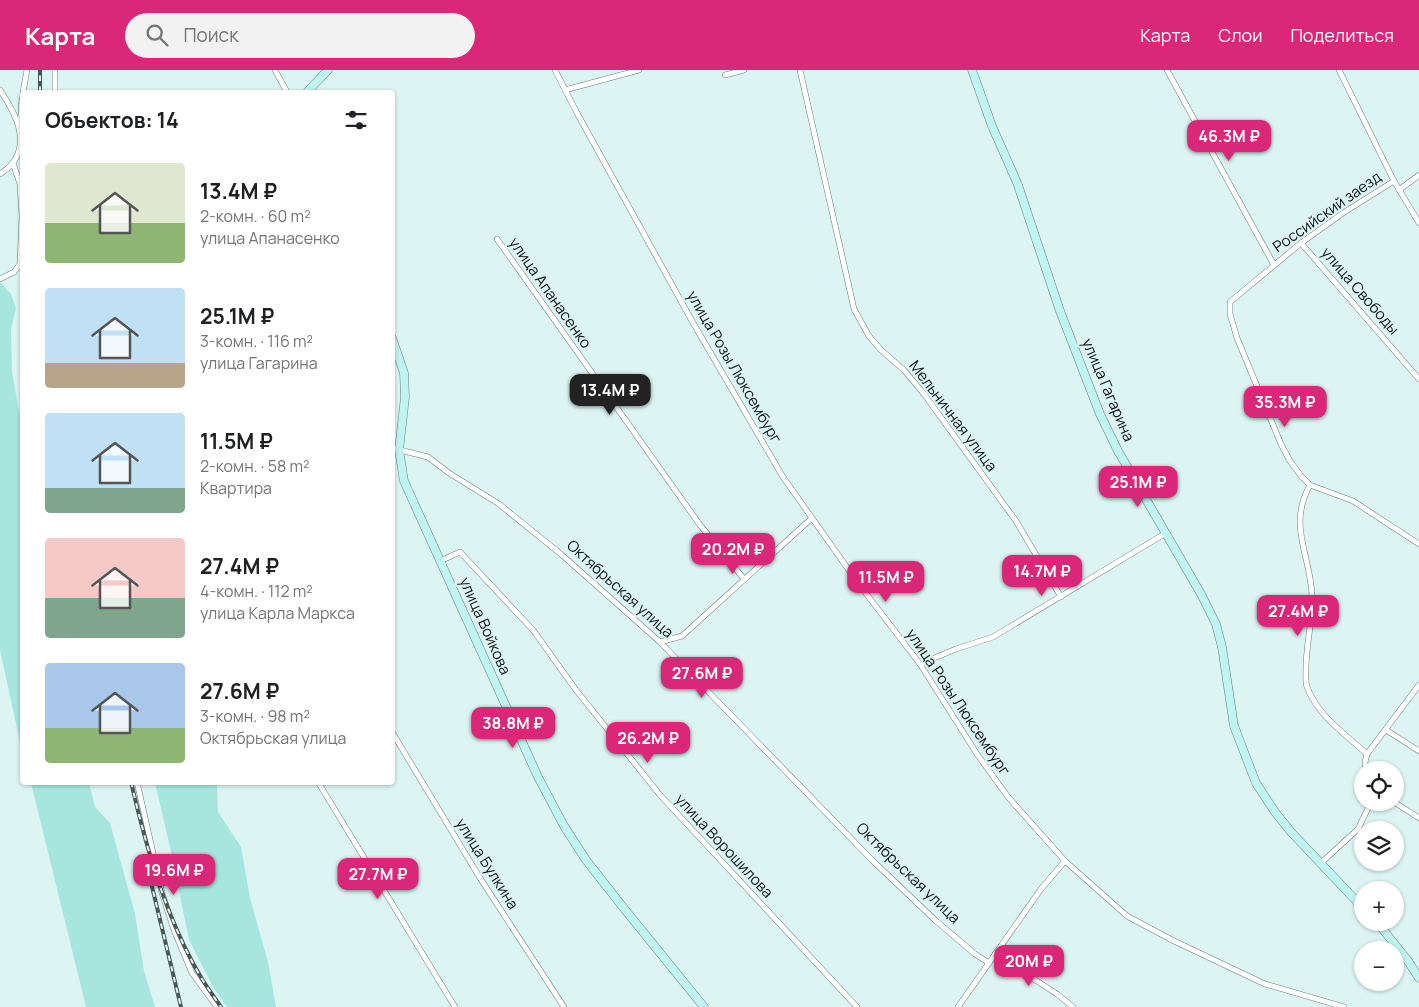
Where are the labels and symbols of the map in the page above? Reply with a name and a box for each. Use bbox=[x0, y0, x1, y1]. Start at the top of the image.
pin: 46.3M ₽ bbox=[1183, 119, 1275, 162]
street label: Российский заезд bbox=[1268, 166, 1385, 257]
street label: улица Апанасенко bbox=[504, 233, 597, 353]
street label: улица Свободы bbox=[1316, 242, 1404, 339]
street label: улица Розы Люксембург bbox=[682, 287, 787, 447]
street label: улица Гагарина bbox=[1077, 335, 1140, 445]
street label: Мельничная улица bbox=[905, 356, 1002, 476]
pin: 13.4M ₽ bbox=[564, 374, 656, 416]
pin: 35.3M ₽ bbox=[1239, 386, 1331, 428]
pin: 25.1M ₽ bbox=[1092, 466, 1184, 508]
pin: 20.2M ₽ bbox=[687, 532, 779, 575]
street label: Октябрьская улица bbox=[562, 535, 678, 642]
pin: 14.7M ₽ bbox=[996, 554, 1088, 597]
pin: 11.5M ₽ bbox=[840, 560, 932, 603]
street label: улица Войкова bbox=[455, 574, 516, 678]
pin: 27.4M ₽ bbox=[1252, 594, 1344, 637]
street label: улица Розы Люксембург bbox=[901, 624, 1015, 779]
pin: 27.6M ₽ bbox=[656, 656, 748, 699]
pin: 38.8M ₽ bbox=[467, 706, 559, 749]
pin: 26.2M ₽ bbox=[602, 722, 694, 764]
street label: улица Ворошилова bbox=[671, 789, 778, 902]
street label: улица Булкина bbox=[451, 814, 524, 913]
street label: Октябрьская улица bbox=[852, 817, 965, 928]
pin: 19.6M ₽ bbox=[128, 854, 220, 896]
pin: 27.7M ₽ bbox=[332, 858, 424, 900]
pin: 20M ₽ bbox=[994, 944, 1064, 987]

